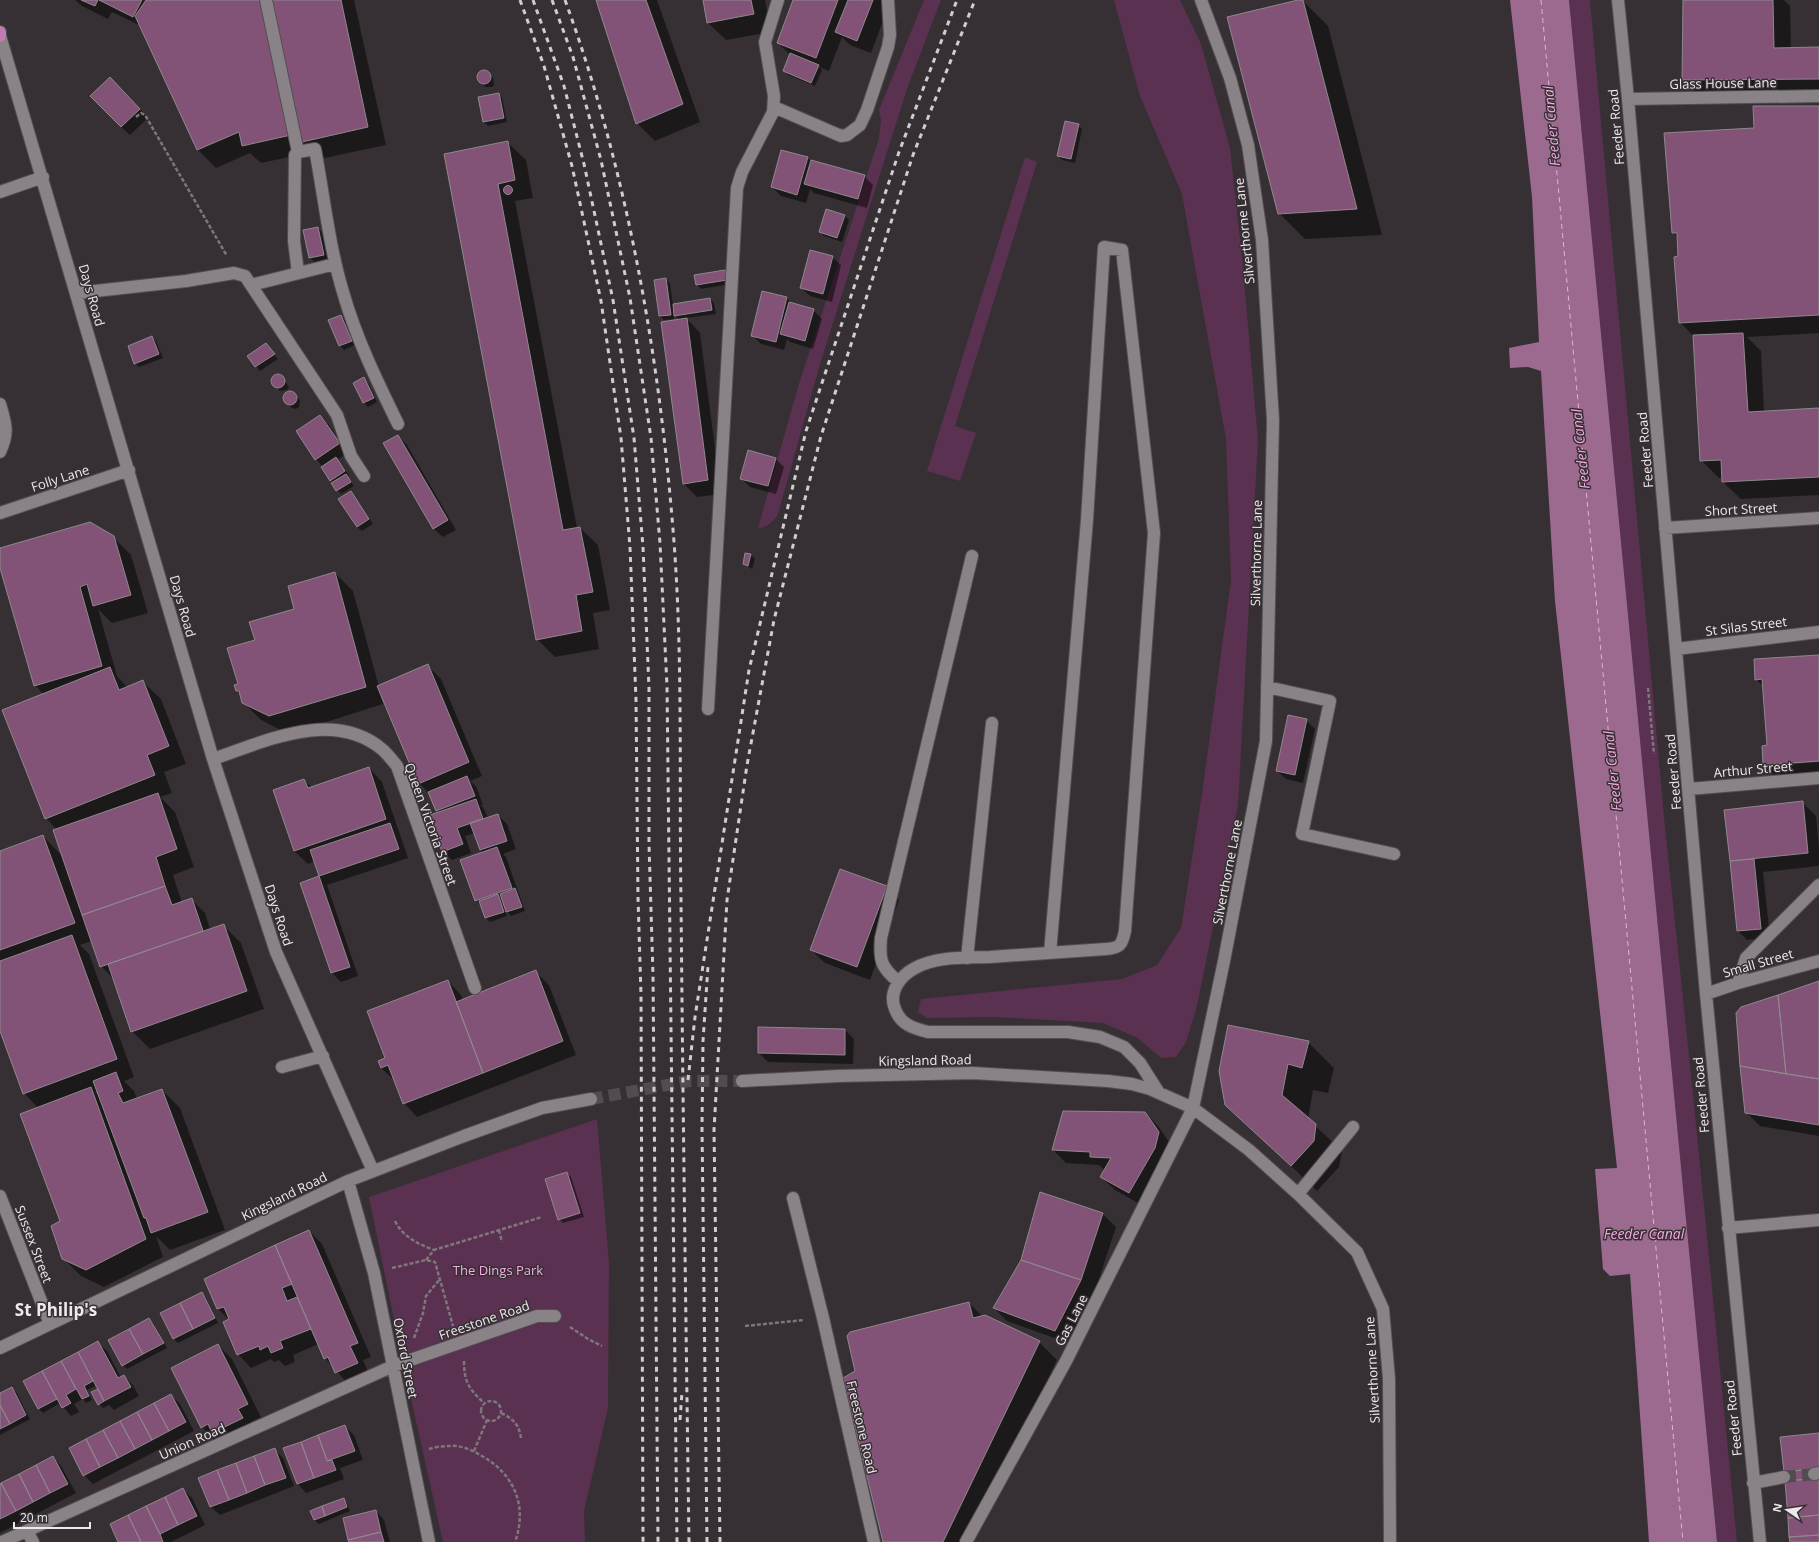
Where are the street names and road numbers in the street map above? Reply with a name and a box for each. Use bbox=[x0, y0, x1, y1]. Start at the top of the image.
street label: Glass House Lane bbox=[1669, 73, 1777, 93]
street label: Feeder Road bbox=[1604, 88, 1628, 166]
street label: Silverthorne Lane bbox=[1229, 177, 1259, 285]
street label: Days Road bbox=[75, 262, 109, 328]
street label: Feeder Road bbox=[1633, 411, 1657, 489]
street label: Folly Lane bbox=[29, 460, 91, 496]
street label: Short Street bbox=[1704, 498, 1778, 520]
street label: Silverthorne Lane bbox=[1246, 500, 1266, 606]
street label: Days Road bbox=[166, 573, 200, 639]
street label: St Silas Street bbox=[1704, 612, 1788, 640]
street label: Feeder Road bbox=[1661, 733, 1685, 811]
street label: Arthur Street bbox=[1713, 757, 1794, 781]
street label: Queen Victoria Street bbox=[400, 760, 462, 888]
street label: Silverthorne Lane bbox=[1208, 818, 1246, 926]
street label: Days Road bbox=[261, 882, 297, 948]
street label: Small Street bbox=[1721, 944, 1796, 982]
street label: Kingsland Road bbox=[878, 1050, 972, 1070]
street label: Feeder Road bbox=[1689, 1056, 1713, 1134]
street label: Kingsland Road bbox=[238, 1167, 330, 1225]
street label: Sussex Street bbox=[11, 1203, 57, 1286]
street label: Gas Lane bbox=[1050, 1291, 1092, 1349]
street label: Freestone Road bbox=[436, 1296, 532, 1344]
street label: Oxford Street bbox=[389, 1316, 423, 1400]
street label: Silverthorne Lane bbox=[1360, 1316, 1384, 1424]
street label: Freestone Road bbox=[843, 1379, 881, 1475]
street label: Feeder Road bbox=[1720, 1379, 1746, 1457]
street label: Union Road bbox=[156, 1418, 228, 1464]

